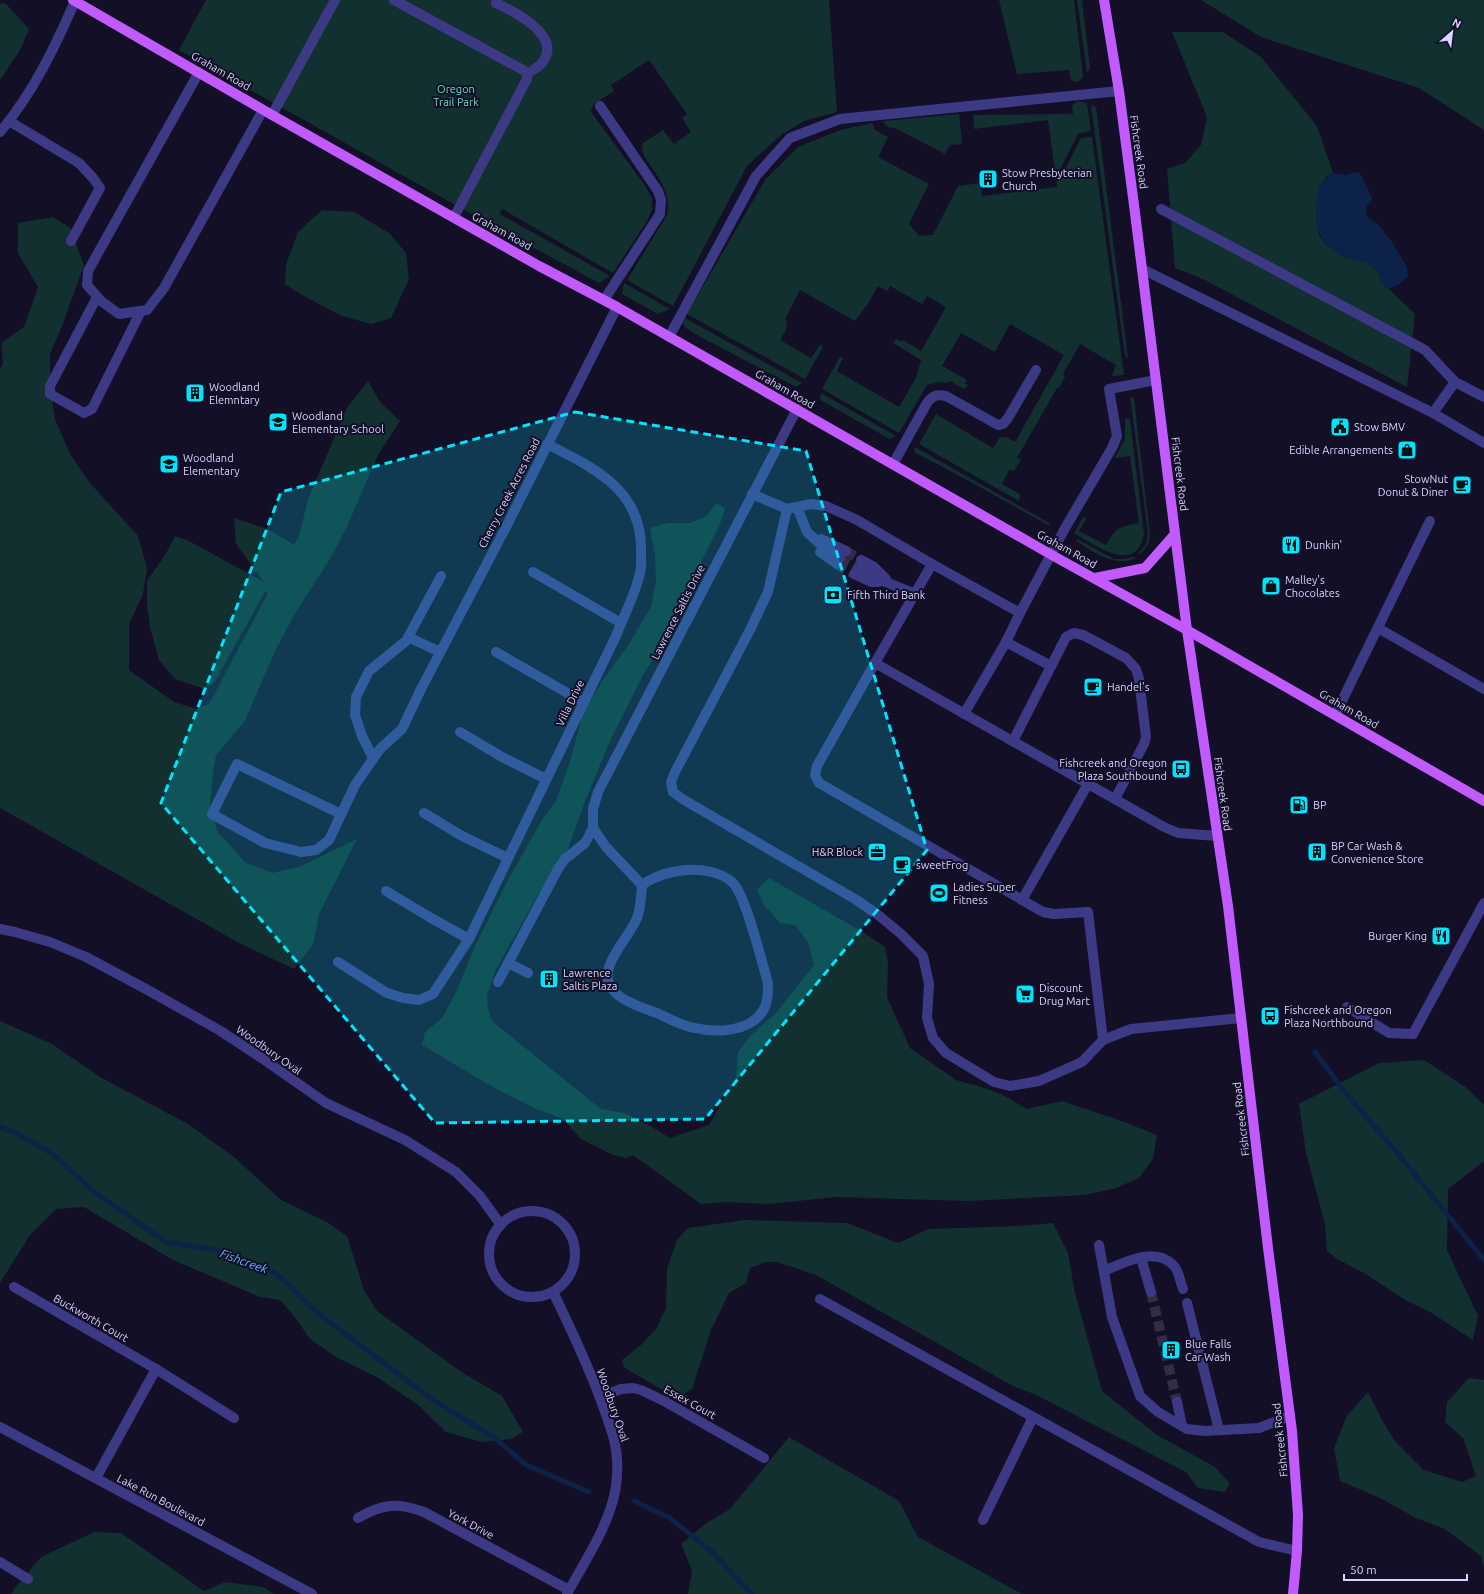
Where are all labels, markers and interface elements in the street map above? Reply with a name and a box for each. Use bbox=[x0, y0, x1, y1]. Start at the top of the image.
north arrow bbox=[1432, 12, 1472, 52]
text: N bbox=[1450, 16, 1463, 30]
street label: Graham Road bbox=[189, 49, 253, 93]
park label: Oregon Trail Park bbox=[433, 83, 479, 108]
street label: Fishcreek Road bbox=[1128, 114, 1150, 190]
place label: Stow Presbyterian Church bbox=[1002, 167, 1092, 192]
building icon: Stow Presbyterian Church bbox=[977, 168, 999, 190]
street label: Graham Road bbox=[470, 210, 534, 252]
street label: Graham Road bbox=[753, 367, 817, 411]
place label: Woodland Elemntary bbox=[209, 381, 260, 406]
building icon: Woodland Elemntary bbox=[184, 382, 206, 404]
place label: Woodland Elementary School bbox=[292, 410, 384, 435]
school or university icon: Woodland Elementary School bbox=[267, 411, 289, 433]
public building icon: Stow BMV bbox=[1329, 416, 1351, 438]
place label: Stow BMV bbox=[1354, 421, 1405, 433]
street label: Cherry Creek Acres Road bbox=[476, 436, 542, 550]
street label: Fishcreek Road bbox=[1170, 436, 1190, 512]
shop icon: Edible Arrangements bbox=[1396, 439, 1418, 461]
place label: Edible Arrangements bbox=[1289, 444, 1393, 456]
place label: Woodland Elementary bbox=[183, 452, 240, 477]
school or university icon: Woodland Elementary bbox=[158, 453, 180, 475]
place label: StowNut Donut & Diner bbox=[1378, 473, 1449, 498]
cafe icon: StowNut Donut & Diner bbox=[1451, 474, 1473, 496]
street label: Graham Road bbox=[1035, 528, 1099, 570]
restaurant icon: Dunkin' bbox=[1280, 534, 1302, 556]
place label: Dunkin' bbox=[1305, 539, 1342, 551]
street label: Lawrence Saltis Drive bbox=[649, 563, 707, 661]
place label: Malley's Chocolates bbox=[1285, 574, 1340, 599]
shop icon: Malley's Chocolates bbox=[1260, 575, 1282, 597]
bank icon: Fifth Third Bank bbox=[822, 584, 844, 606]
place label: Fifth Third Bank bbox=[847, 589, 926, 601]
cafe icon: Handel's bbox=[1082, 676, 1104, 698]
street label: Villa Drive bbox=[554, 678, 586, 728]
place label: Handel's bbox=[1107, 681, 1150, 693]
street label: Graham Road bbox=[1317, 687, 1381, 731]
street label: Fishcreek Road bbox=[1212, 756, 1234, 832]
place label: Fishcreek and Oregon Plaza Southbound bbox=[1059, 757, 1167, 782]
bus stop icon: Fishcreek and Oregon Plaza Southbound bbox=[1170, 758, 1192, 780]
fuel station icon: BP bbox=[1288, 794, 1310, 816]
place label: BP bbox=[1313, 799, 1327, 811]
place label: BP Car Wash & Convenience Store bbox=[1331, 840, 1424, 865]
office icon: H&R Block bbox=[866, 841, 888, 863]
building icon: BP Car Wash & Convenience Store bbox=[1306, 841, 1328, 863]
place label: H&R Block bbox=[812, 846, 863, 858]
cafe icon: sweetFrog bbox=[891, 854, 913, 876]
place label: sweetFrog bbox=[916, 859, 968, 871]
place label: Ladies Super Fitness bbox=[953, 881, 1016, 906]
sports icon: Ladies Super Fitness bbox=[928, 882, 950, 904]
restaurant icon: Burger King bbox=[1430, 925, 1452, 947]
place label: Burger King bbox=[1368, 930, 1427, 942]
place label: Lawrence Saltis Plaza bbox=[563, 967, 617, 992]
building icon: Lawrence Saltis Plaza bbox=[538, 968, 560, 990]
place label: Discount Drug Mart bbox=[1039, 982, 1090, 1007]
supermarket icon: Discount Drug Mart bbox=[1014, 983, 1036, 1005]
place label: Fishcreek and Oregon Plaza Northbound bbox=[1284, 1004, 1392, 1029]
bus stop icon: Fishcreek and Oregon Plaza Northbound bbox=[1259, 1005, 1281, 1027]
street label: Woodbury Oval bbox=[234, 1023, 304, 1077]
street label: Fishcreek Road bbox=[1231, 1081, 1251, 1157]
water label: Fishcreek bbox=[219, 1246, 270, 1276]
street label: Buckworth Court bbox=[52, 1292, 131, 1345]
place label: Blue Falls Car Wash bbox=[1185, 1338, 1232, 1363]
building icon: Blue Falls Car Wash bbox=[1160, 1339, 1182, 1361]
street label: Woodbury Oval bbox=[595, 1367, 631, 1443]
street label: Essex Court bbox=[662, 1383, 719, 1422]
street label: Fishcreek Road bbox=[1270, 1402, 1290, 1478]
street label: Lake Run Boulevard bbox=[115, 1472, 207, 1528]
street label: York Drive bbox=[446, 1507, 496, 1541]
scale bar bbox=[1344, 1556, 1467, 1582]
text: 50 m bbox=[1350, 1563, 1377, 1576]

